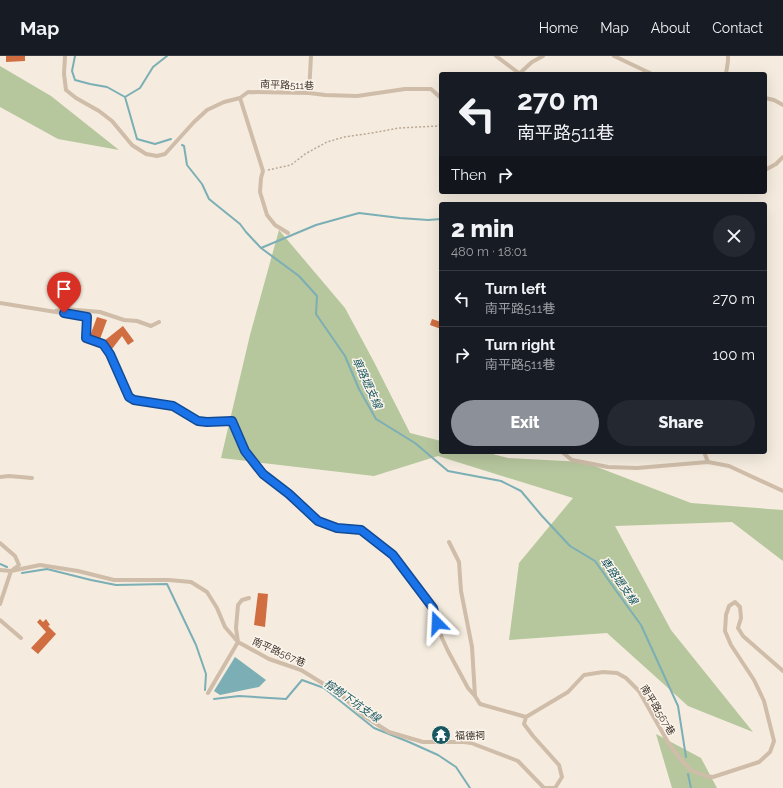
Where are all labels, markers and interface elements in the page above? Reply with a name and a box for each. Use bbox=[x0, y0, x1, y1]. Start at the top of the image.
text: Map bbox=[20, 17, 59, 39]
text: Home bbox=[539, 20, 578, 36]
text: Map bbox=[600, 20, 629, 36]
text: About bbox=[651, 20, 690, 36]
text: Contact bbox=[712, 20, 763, 36]
street label: 南平路511巷 bbox=[260, 79, 314, 91]
text: 270 m bbox=[517, 84, 598, 117]
icon: left bbox=[451, 88, 503, 140]
text: 南平路511巷 bbox=[517, 122, 614, 143]
icon: right bbox=[494, 164, 516, 186]
text: Then bbox=[451, 166, 486, 184]
text: 2 min bbox=[451, 214, 514, 243]
button: close bbox=[713, 215, 755, 257]
text: 480 m · 18:01 bbox=[451, 244, 527, 259]
pin bbox=[47, 272, 81, 313]
icon: arrive bbox=[53, 278, 75, 300]
text: Turn left bbox=[485, 280, 546, 298]
icon: left bbox=[451, 288, 473, 310]
text: 270 m bbox=[712, 290, 755, 308]
text: 南平路511巷 bbox=[485, 301, 555, 316]
text: Turn right bbox=[485, 336, 555, 354]
icon: right bbox=[451, 344, 473, 366]
text: 100 m bbox=[713, 346, 755, 364]
water label: 車路壢支線 bbox=[349, 355, 385, 412]
text: 南平路511巷 bbox=[485, 357, 555, 372]
button: Exit bbox=[451, 400, 599, 446]
button: Share bbox=[607, 400, 755, 446]
water label: 車路壢支線 bbox=[598, 555, 642, 609]
position arrow bbox=[416, 602, 458, 644]
street label: 南平路567巷 bbox=[251, 635, 307, 669]
water label: 榕樹下坑支線 bbox=[321, 677, 384, 726]
street label: 南平路567巷 bbox=[639, 683, 677, 737]
temple icon: 福德祠 bbox=[430, 724, 452, 746]
place label: 福德祠 bbox=[455, 730, 485, 741]

